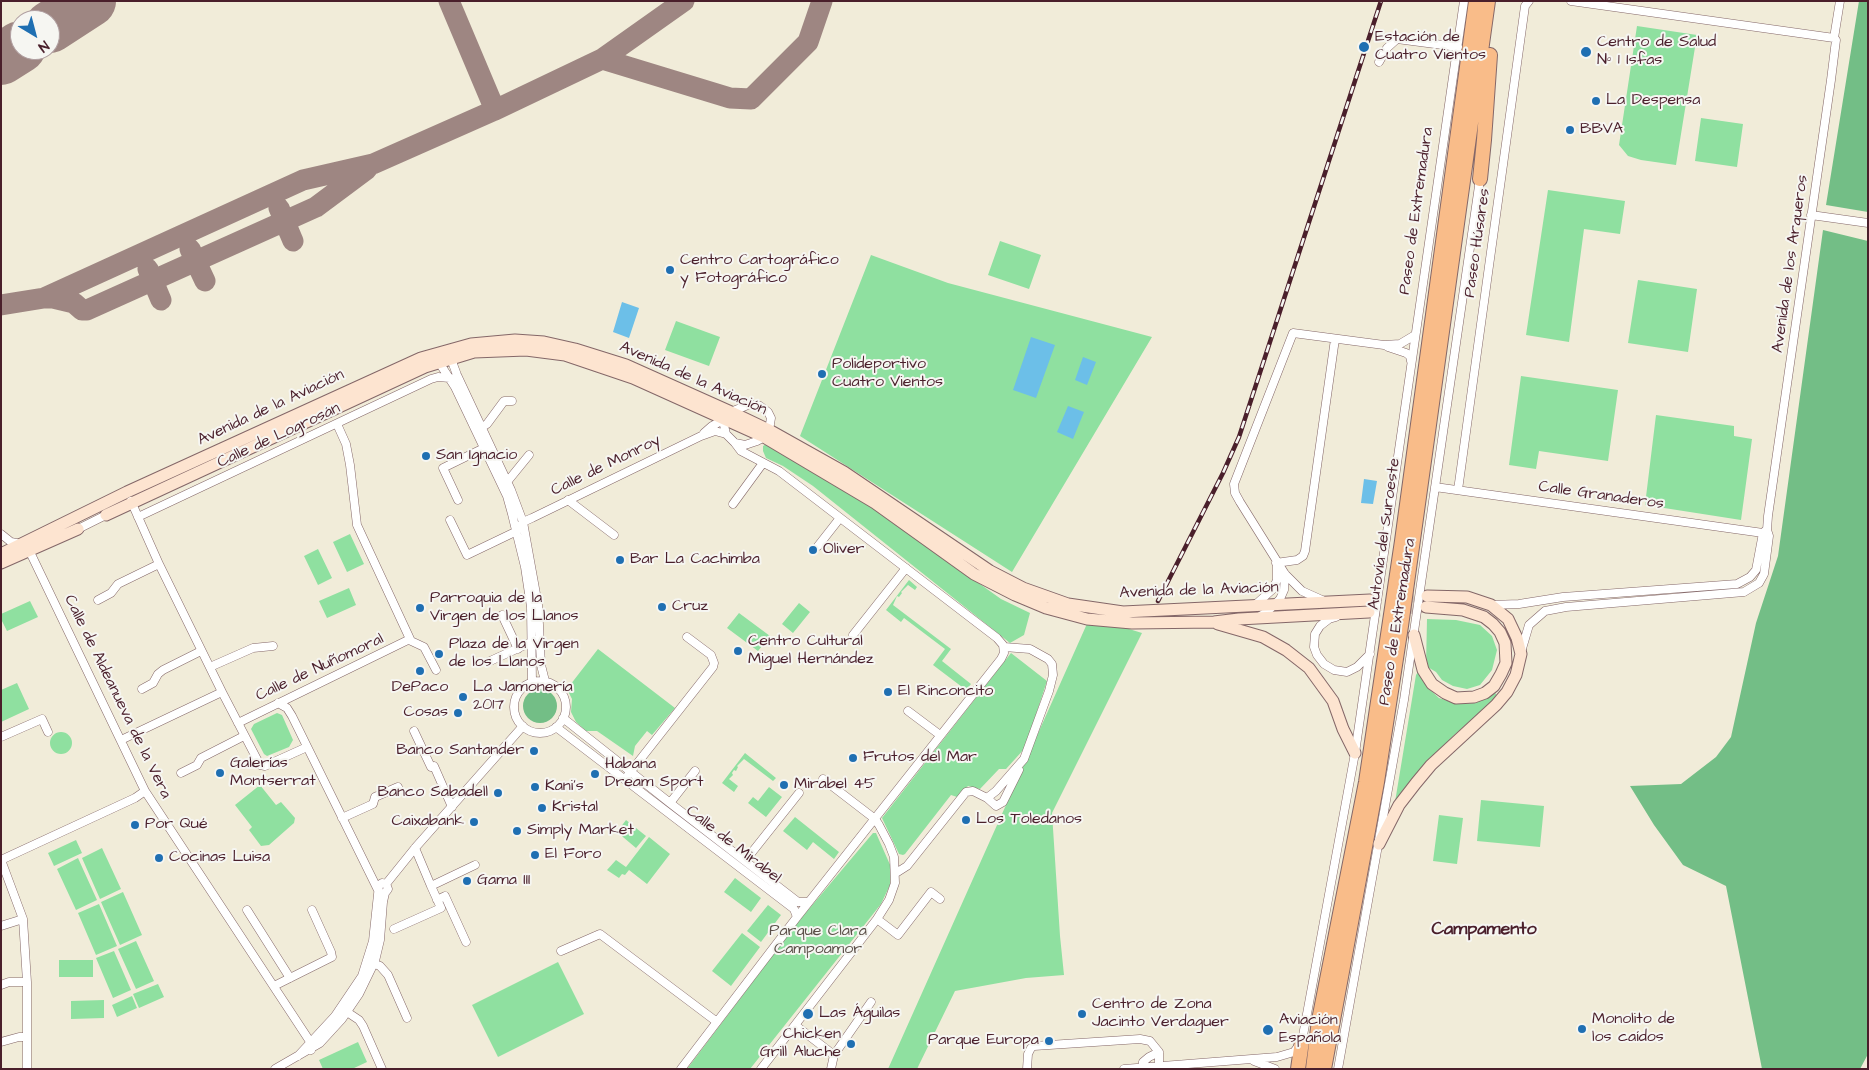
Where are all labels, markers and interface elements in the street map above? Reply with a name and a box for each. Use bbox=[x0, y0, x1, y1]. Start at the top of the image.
north arrow bbox=[10, 10, 60, 60]
place label: Estación de Cuatro Vientos bbox=[1375, 28, 1486, 66]
place label: Centro de Salud Nº 1 Isfas bbox=[1597, 33, 1716, 71]
text: N bbox=[34, 36, 53, 57]
marker: Estación de Cuatro Vientos bbox=[1357, 40, 1371, 54]
marker: Centro de Salud Nº 1 Isfas bbox=[1579, 45, 1593, 59]
place label: La Despensa bbox=[1606, 91, 1700, 111]
marker: La Despensa bbox=[1590, 95, 1602, 107]
place label: BBVA bbox=[1580, 120, 1623, 140]
marker: BBVA bbox=[1564, 124, 1576, 136]
street label: Paseo de Extremadura bbox=[1396, 126, 1438, 296]
street label: Avenida de los Arqueros bbox=[1769, 174, 1813, 354]
street label: Paseo Húsares bbox=[1461, 187, 1495, 299]
place label: Centro Cartográfico y Fotográfico bbox=[680, 251, 839, 289]
marker: Centro Cartográfico y Fotográfico bbox=[664, 264, 676, 276]
street label: Avenida de la Aviación bbox=[616, 338, 770, 420]
place label: Polideportivo Cuatro Vientos bbox=[832, 355, 943, 393]
street label: Avenida de la Aviación bbox=[195, 366, 347, 450]
marker: Polideportivo Cuatro Vientos bbox=[816, 368, 828, 380]
street label: Calle de Logrosán bbox=[215, 399, 343, 473]
street label: Calle de Monroy bbox=[548, 431, 664, 501]
place label: San Ignacio bbox=[436, 446, 517, 466]
marker: San Ignacio bbox=[420, 450, 432, 462]
street label: Autovía del Suroeste bbox=[1365, 457, 1405, 611]
street label: Calle Granaderos bbox=[1537, 478, 1665, 514]
street label: Paseo de Extremadura bbox=[1375, 537, 1421, 707]
place label: Oliver bbox=[823, 540, 864, 560]
marker: Oliver bbox=[807, 544, 819, 556]
place label: Bar La Cachimba bbox=[630, 550, 760, 570]
marker: Bar La Cachimba bbox=[614, 554, 626, 566]
street label: Avenida de la Aviación bbox=[1119, 579, 1279, 603]
place label: Parroquia de la Virgen de los Llanos bbox=[430, 589, 579, 627]
street label: Calle de Aldeanueva de la Vera bbox=[59, 592, 175, 802]
place label: Cruz bbox=[672, 597, 708, 617]
marker: Cruz bbox=[656, 601, 668, 613]
marker: Parroquia de la Virgen de los Llanos bbox=[414, 602, 426, 614]
street label: Calle de Nuñomoral bbox=[253, 630, 387, 706]
place label: Centro Cultural Miguel Hernández bbox=[748, 632, 874, 670]
place label: Plaza de la Virgen de los Llanos bbox=[449, 635, 579, 673]
marker: Centro Cultural Miguel Hernández bbox=[732, 645, 744, 657]
marker: Plaza de la Virgen de los Llanos bbox=[433, 648, 445, 660]
marker: DePaco bbox=[414, 665, 426, 677]
place label: DePaco bbox=[392, 678, 448, 698]
place label: La Jamonería 2017 bbox=[473, 678, 573, 716]
place label: El Rinconcito bbox=[898, 682, 993, 702]
marker: El Rinconcito bbox=[882, 686, 894, 698]
marker: La Jamonería 2017 bbox=[457, 691, 469, 703]
place label: Cosas bbox=[403, 703, 448, 723]
marker: Cosas bbox=[452, 707, 464, 719]
place label: Banco Santander bbox=[396, 741, 524, 761]
marker: Banco Santander bbox=[528, 745, 540, 757]
place label: Frutos del Mar bbox=[863, 748, 977, 768]
marker: Frutos del Mar bbox=[847, 752, 859, 764]
place label: Galerías Montserrat bbox=[230, 754, 316, 792]
place label: Habana Dream Sport bbox=[605, 755, 703, 793]
marker: Galerías Montserrat bbox=[214, 767, 226, 779]
marker: Habana Dream Sport bbox=[589, 768, 601, 780]
place label: Mirabel 45 bbox=[794, 775, 875, 795]
place label: Kani's bbox=[545, 777, 584, 797]
marker: Mirabel 45 bbox=[778, 779, 790, 791]
marker: Kani's bbox=[529, 781, 541, 793]
place label: Banco Sabadell bbox=[378, 783, 488, 803]
marker: Banco Sabadell bbox=[492, 787, 504, 799]
place label: Kristal bbox=[552, 798, 598, 818]
marker: Kristal bbox=[536, 802, 548, 814]
street label: Calle de Mirabel bbox=[682, 802, 784, 888]
place label: Los Toledanos bbox=[976, 810, 1082, 830]
place label: Caixabank bbox=[391, 812, 464, 832]
marker: Los Toledanos bbox=[960, 814, 972, 826]
place label: Por Qué bbox=[145, 815, 208, 835]
marker: Caixabank bbox=[468, 816, 480, 828]
marker: Por Qué bbox=[129, 819, 141, 831]
place label: Simply Market bbox=[527, 821, 634, 841]
marker: Simply Market bbox=[511, 825, 523, 837]
place label: El Foro bbox=[545, 845, 601, 865]
place label: Cocinas Luisa bbox=[169, 848, 270, 868]
marker: El Foro bbox=[529, 849, 541, 861]
marker: Cocinas Luisa bbox=[153, 852, 165, 864]
place label: Gama III bbox=[477, 871, 530, 891]
marker: Gama III bbox=[461, 875, 473, 887]
district label: Campamento bbox=[1431, 919, 1537, 941]
park label: Parque Clara Campoamor bbox=[769, 922, 867, 960]
place label: Centro de Zona Jacinto Verdaguer bbox=[1092, 995, 1229, 1033]
place label: Las Águilas bbox=[819, 1004, 900, 1024]
marker: Las Águilas bbox=[801, 1007, 815, 1021]
marker: Centro de Zona Jacinto Verdaguer bbox=[1076, 1008, 1088, 1020]
place label: Monolito de los caídos bbox=[1592, 1010, 1675, 1048]
place label: Aviación Española bbox=[1279, 1011, 1341, 1049]
marker: Aviación Española bbox=[1261, 1023, 1275, 1037]
marker: Monolito de los caídos bbox=[1576, 1023, 1588, 1035]
place label: Chicken Grill Aluche bbox=[760, 1025, 841, 1063]
place label: Parque Europa bbox=[928, 1031, 1039, 1051]
marker: Parque Europa bbox=[1043, 1035, 1055, 1047]
marker: Chicken Grill Aluche bbox=[845, 1038, 857, 1050]

